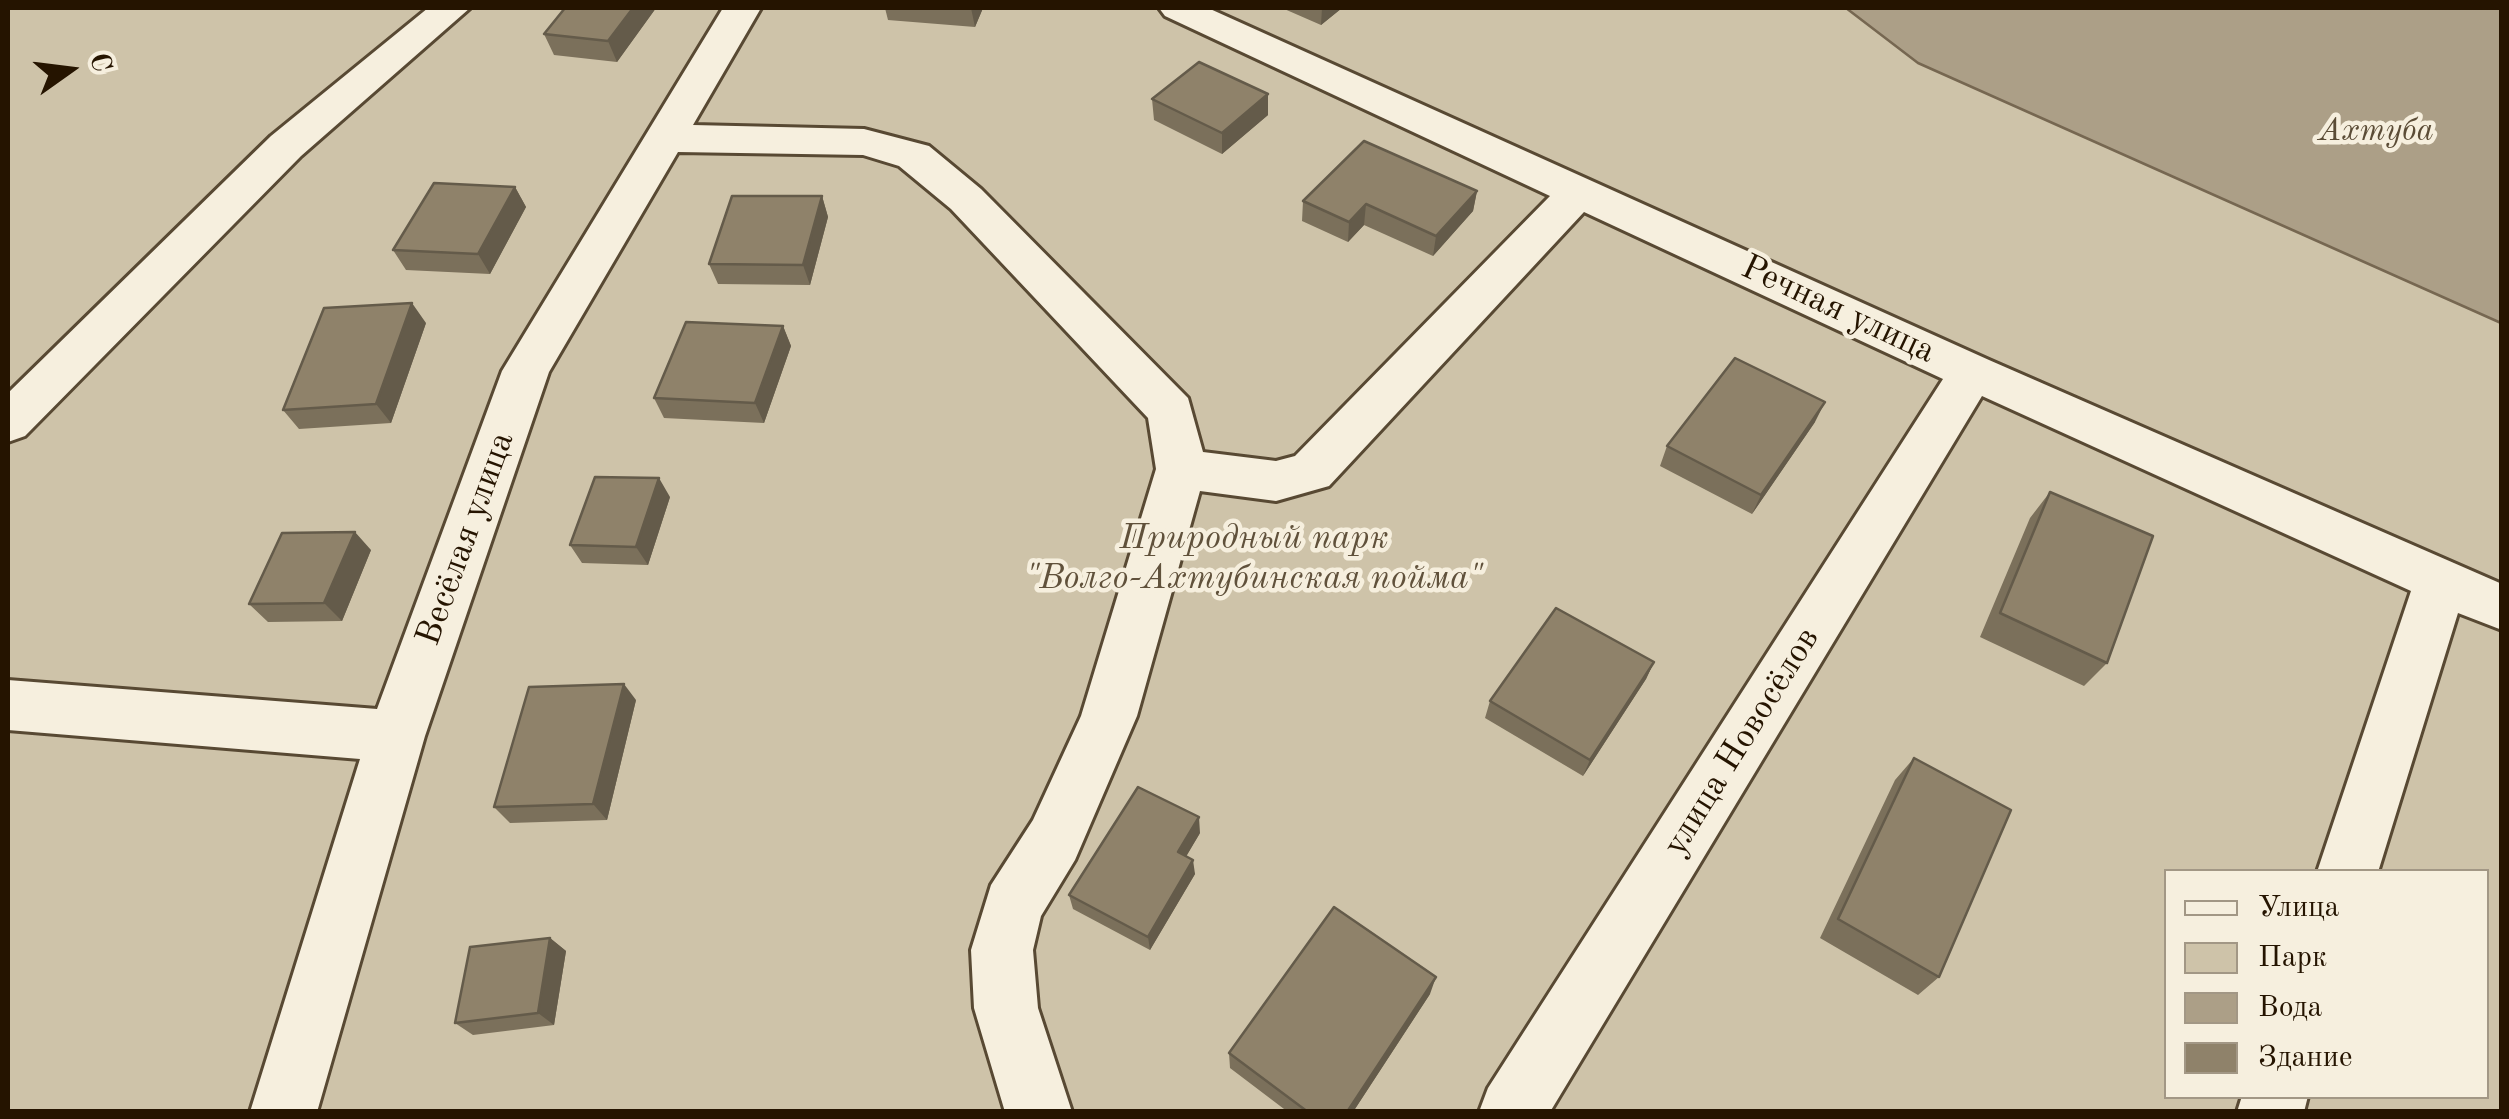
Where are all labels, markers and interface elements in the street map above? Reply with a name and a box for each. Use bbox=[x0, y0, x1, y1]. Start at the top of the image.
north arrow bbox=[20, 20, 120, 120]
text: С bbox=[83, 50, 115, 75]
water label: Ахтуба bbox=[2318, 113, 2434, 151]
street label: Речная улица bbox=[1734, 247, 1942, 373]
street label: Весёлая улица bbox=[408, 427, 524, 651]
park label: Природный парк "Волго-Ахтубинская пойма" bbox=[1025, 518, 1483, 600]
street label: улица Новосёлов bbox=[1655, 620, 1829, 864]
legend bbox=[2164, 869, 2489, 1099]
text: Улица bbox=[2258, 893, 2339, 923]
text: Парк bbox=[2258, 943, 2327, 973]
text: Вода bbox=[2258, 993, 2322, 1023]
text: Здание bbox=[2258, 1043, 2353, 1073]

